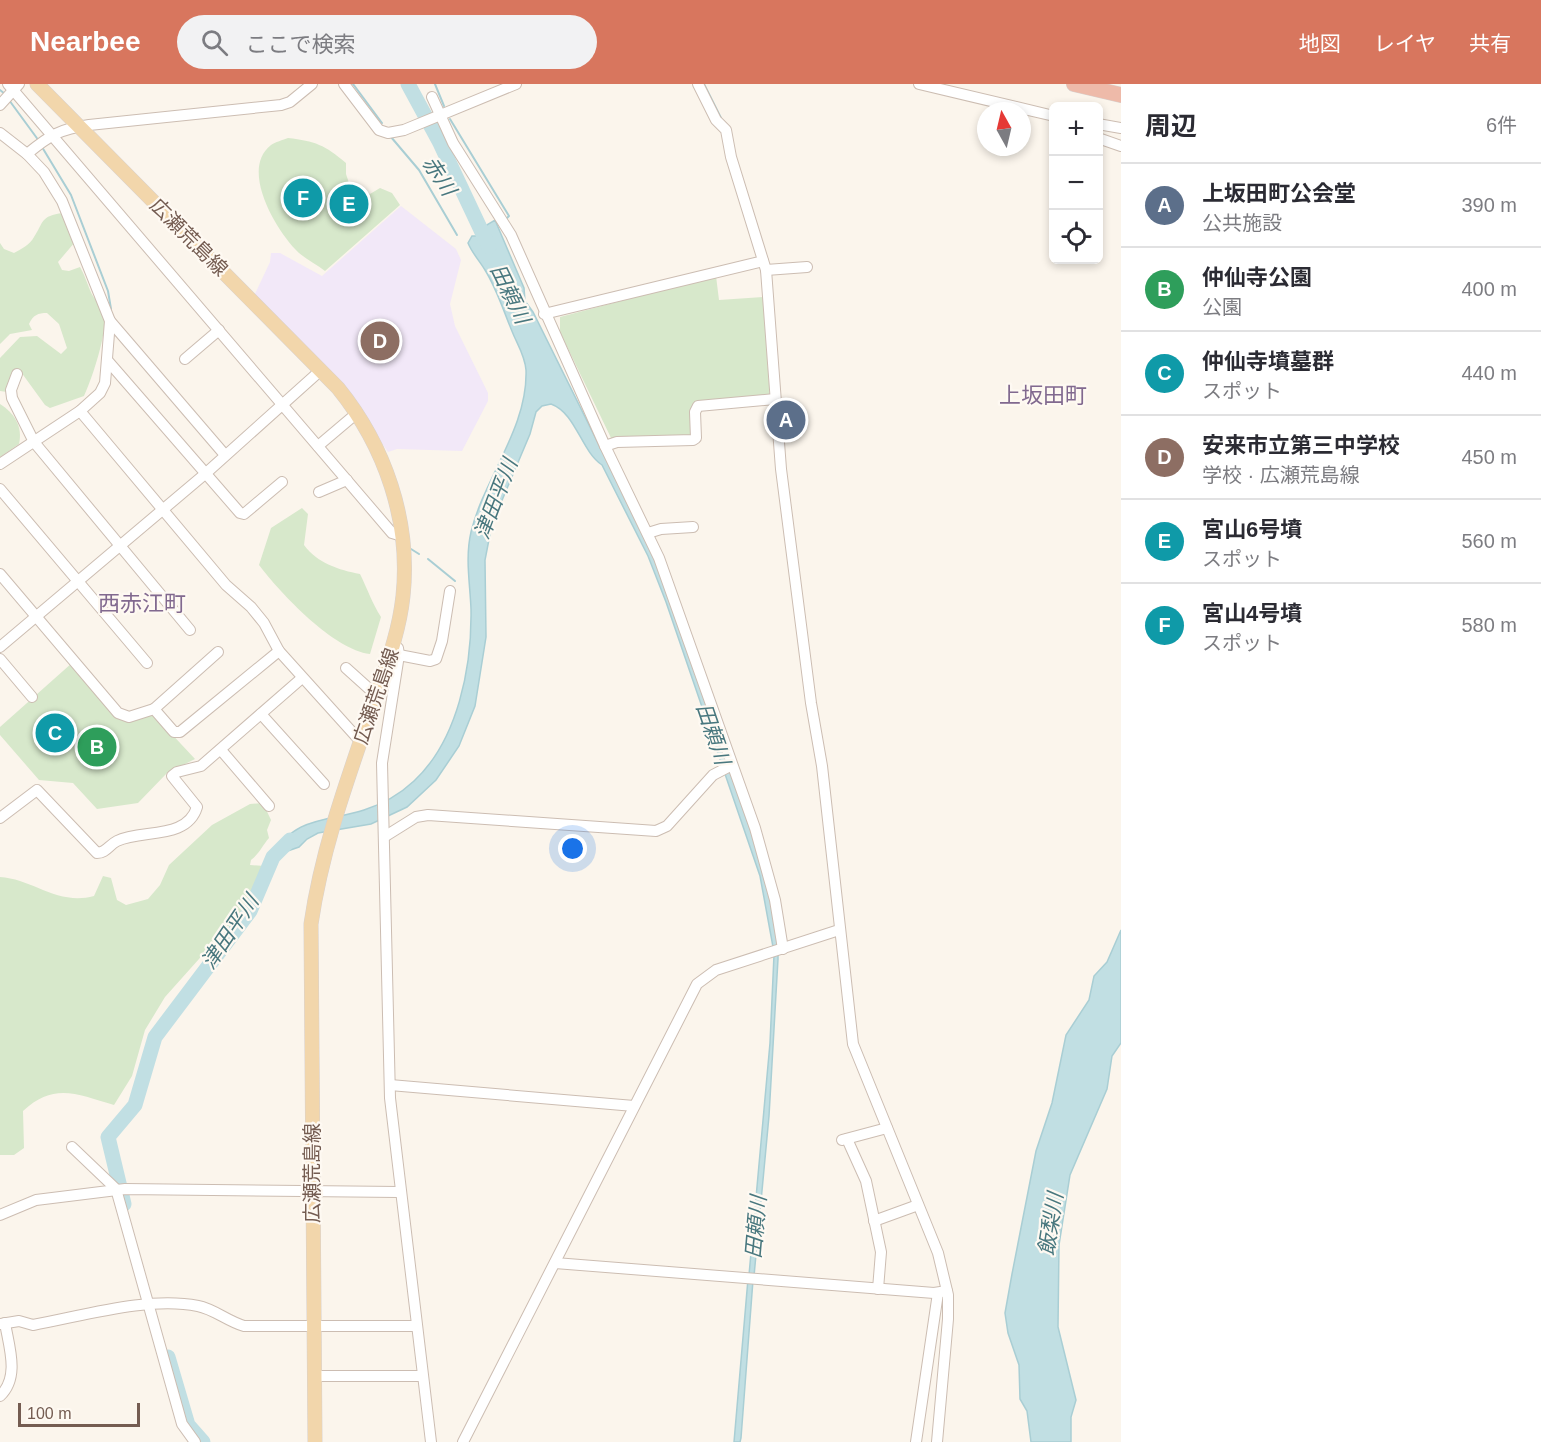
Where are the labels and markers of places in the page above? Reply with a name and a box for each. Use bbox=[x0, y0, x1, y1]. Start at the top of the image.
pin: F bbox=[284, 176, 322, 220]
pin: E bbox=[330, 182, 368, 226]
pin: D bbox=[360, 318, 400, 364]
pin: A bbox=[766, 398, 806, 442]
pin: C bbox=[36, 710, 74, 756]
pin: B bbox=[78, 724, 116, 770]

